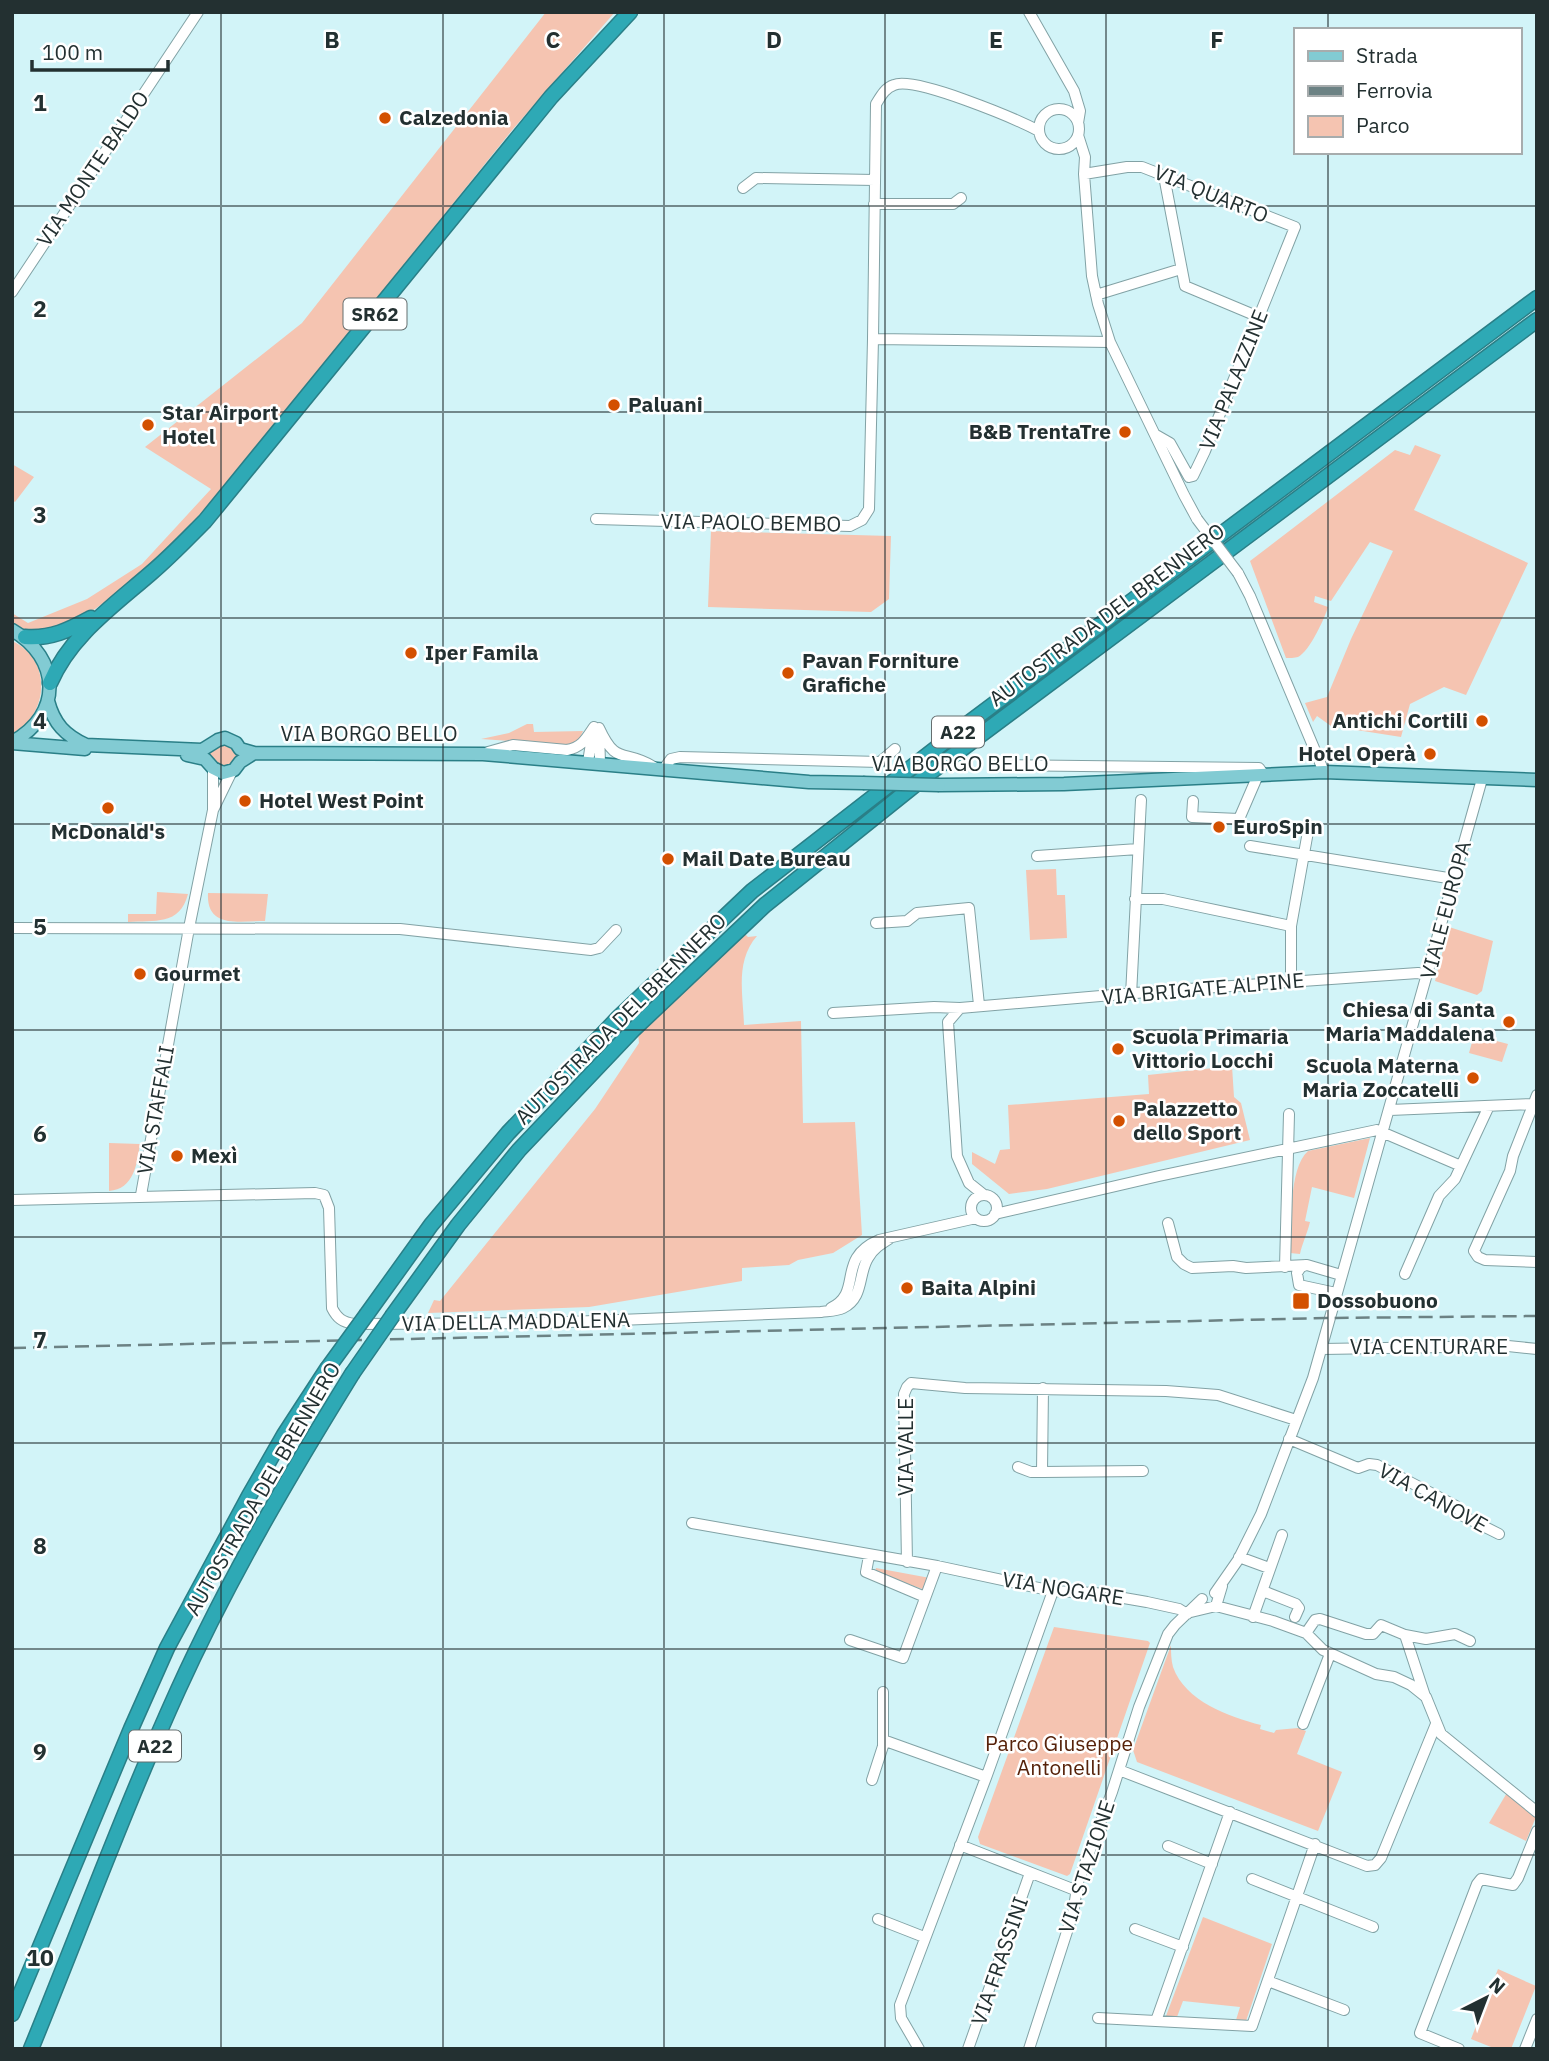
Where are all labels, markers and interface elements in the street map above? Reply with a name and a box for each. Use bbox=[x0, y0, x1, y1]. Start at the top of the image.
text: B bbox=[324, 24, 340, 54]
text: C bbox=[546, 24, 561, 54]
text: D bbox=[766, 24, 782, 54]
text: E bbox=[989, 24, 1003, 54]
text: F bbox=[1210, 24, 1224, 54]
scale bar bbox=[32, 28, 168, 72]
legend bbox=[1294, 28, 1521, 154]
text: 100 m bbox=[42, 38, 103, 66]
text: Strada bbox=[1356, 41, 1418, 69]
text: Ferrovia bbox=[1356, 76, 1432, 104]
street label: VIA MONTE BALDO bbox=[30, 85, 155, 252]
text: 1 bbox=[33, 87, 47, 117]
place label: Calzedonia bbox=[399, 103, 509, 131]
marker: Calzedonia bbox=[377, 110, 393, 126]
text: Parco bbox=[1356, 111, 1410, 139]
street label: VIA QUARTO bbox=[1150, 157, 1273, 229]
text: 2 bbox=[33, 293, 47, 323]
road number: SR62 bbox=[344, 298, 406, 330]
street label: VIA PALAZZINE bbox=[1192, 305, 1274, 454]
place label: Paluani bbox=[628, 390, 703, 418]
marker: Paluani bbox=[606, 397, 622, 413]
place label: Star Airport Hotel bbox=[162, 398, 279, 450]
marker: Star Airport Hotel bbox=[140, 417, 156, 433]
place label: B&B TrentaTre bbox=[969, 417, 1111, 445]
marker: B&B TrentaTre bbox=[1117, 424, 1133, 440]
text: 3 bbox=[33, 499, 47, 529]
street label: VIA PAOLO BEMBO bbox=[660, 506, 842, 538]
street label: AUTOSTRADA DEL BRENNERO bbox=[983, 516, 1230, 712]
place label: Iper Famila bbox=[425, 638, 539, 666]
marker: Iper Famila bbox=[403, 645, 419, 661]
place label: Pavan Forniture Grafiche bbox=[802, 646, 959, 698]
marker: Pavan Forniture Grafiche bbox=[780, 665, 796, 681]
text: 4 bbox=[33, 705, 47, 735]
place label: Antichi Cortili bbox=[1332, 706, 1468, 734]
marker: Antichi Cortili bbox=[1474, 713, 1490, 729]
road number: A22 bbox=[932, 716, 984, 748]
street label: VIA BORGO BELLO bbox=[280, 719, 458, 747]
place label: Hotel Operà bbox=[1298, 739, 1416, 767]
marker: Hotel Operà bbox=[1422, 746, 1438, 762]
street label: VIA BORGO BELLO bbox=[871, 749, 1049, 777]
place label: Hotel West Point bbox=[259, 786, 424, 814]
marker: Hotel West Point bbox=[237, 793, 253, 809]
marker: McDonald's bbox=[100, 800, 116, 816]
place label: EuroSpin bbox=[1233, 812, 1323, 840]
place label: McDonald's bbox=[51, 817, 165, 845]
marker: EuroSpin bbox=[1211, 819, 1227, 835]
street label: VIALE EUROPA bbox=[1413, 837, 1477, 982]
place label: Mail Date Bureau bbox=[682, 844, 851, 872]
marker: Mail Date Bureau bbox=[660, 851, 676, 867]
street label: AUTOSTRADA DEL BRENNERO bbox=[508, 906, 732, 1130]
text: 5 bbox=[33, 911, 47, 941]
place label: Gourmet bbox=[154, 959, 241, 987]
street label: VIA BRIGATE ALPINE bbox=[1100, 965, 1305, 1011]
marker: Gourmet bbox=[132, 966, 148, 982]
place label: Chiesa di Santa Maria Maddalena bbox=[1325, 995, 1495, 1047]
marker: Chiesa di Santa Maria Maddalena bbox=[1501, 1014, 1517, 1030]
place label: Scuola Primaria Vittorio Locchi bbox=[1132, 1022, 1289, 1074]
marker: Scuola Primaria Vittorio Locchi bbox=[1110, 1041, 1126, 1057]
street label: VIA STAFFALI bbox=[130, 1043, 180, 1177]
place label: Scuola Materna Maria Zoccatelli bbox=[1302, 1051, 1459, 1103]
marker: Scuola Materna Maria Zoccatelli bbox=[1465, 1070, 1481, 1086]
place label: Palazzetto dello Sport bbox=[1133, 1094, 1241, 1146]
marker: Palazzetto dello Sport bbox=[1111, 1113, 1127, 1129]
text: 6 bbox=[33, 1118, 47, 1148]
place label: Mexì bbox=[191, 1141, 237, 1169]
marker: Mexì bbox=[169, 1148, 185, 1164]
place label: Baita Alpini bbox=[921, 1273, 1036, 1301]
marker: Baita Alpini bbox=[899, 1280, 915, 1296]
place label: Dossobuono bbox=[1317, 1286, 1438, 1314]
marker: Dossobuono bbox=[1291, 1291, 1311, 1311]
street label: VIA DELLA MADDALENA bbox=[401, 1305, 631, 1337]
text: 7 bbox=[33, 1324, 47, 1354]
street label: VIA CENTURARE bbox=[1350, 1332, 1508, 1360]
street label: AUTOSTRADA DEL BRENNERO bbox=[178, 1357, 346, 1620]
street label: VIA VALLE bbox=[891, 1398, 919, 1496]
street label: VIA CANOVE bbox=[1374, 1456, 1493, 1539]
text: 8 bbox=[33, 1530, 47, 1560]
street label: VIA NOGARE bbox=[1000, 1565, 1126, 1611]
park label: Parco Giuseppe Antonelli bbox=[985, 1729, 1133, 1781]
road number: A22 bbox=[129, 1730, 181, 1762]
text: 9 bbox=[33, 1736, 47, 1766]
street label: VIA STAZIONE bbox=[1051, 1797, 1121, 1937]
street label: VIA FRASSINI bbox=[964, 1893, 1034, 2029]
text: 10 bbox=[26, 1942, 54, 1972]
north arrow bbox=[1451, 1963, 1521, 2033]
text: N bbox=[1484, 1972, 1511, 1999]

